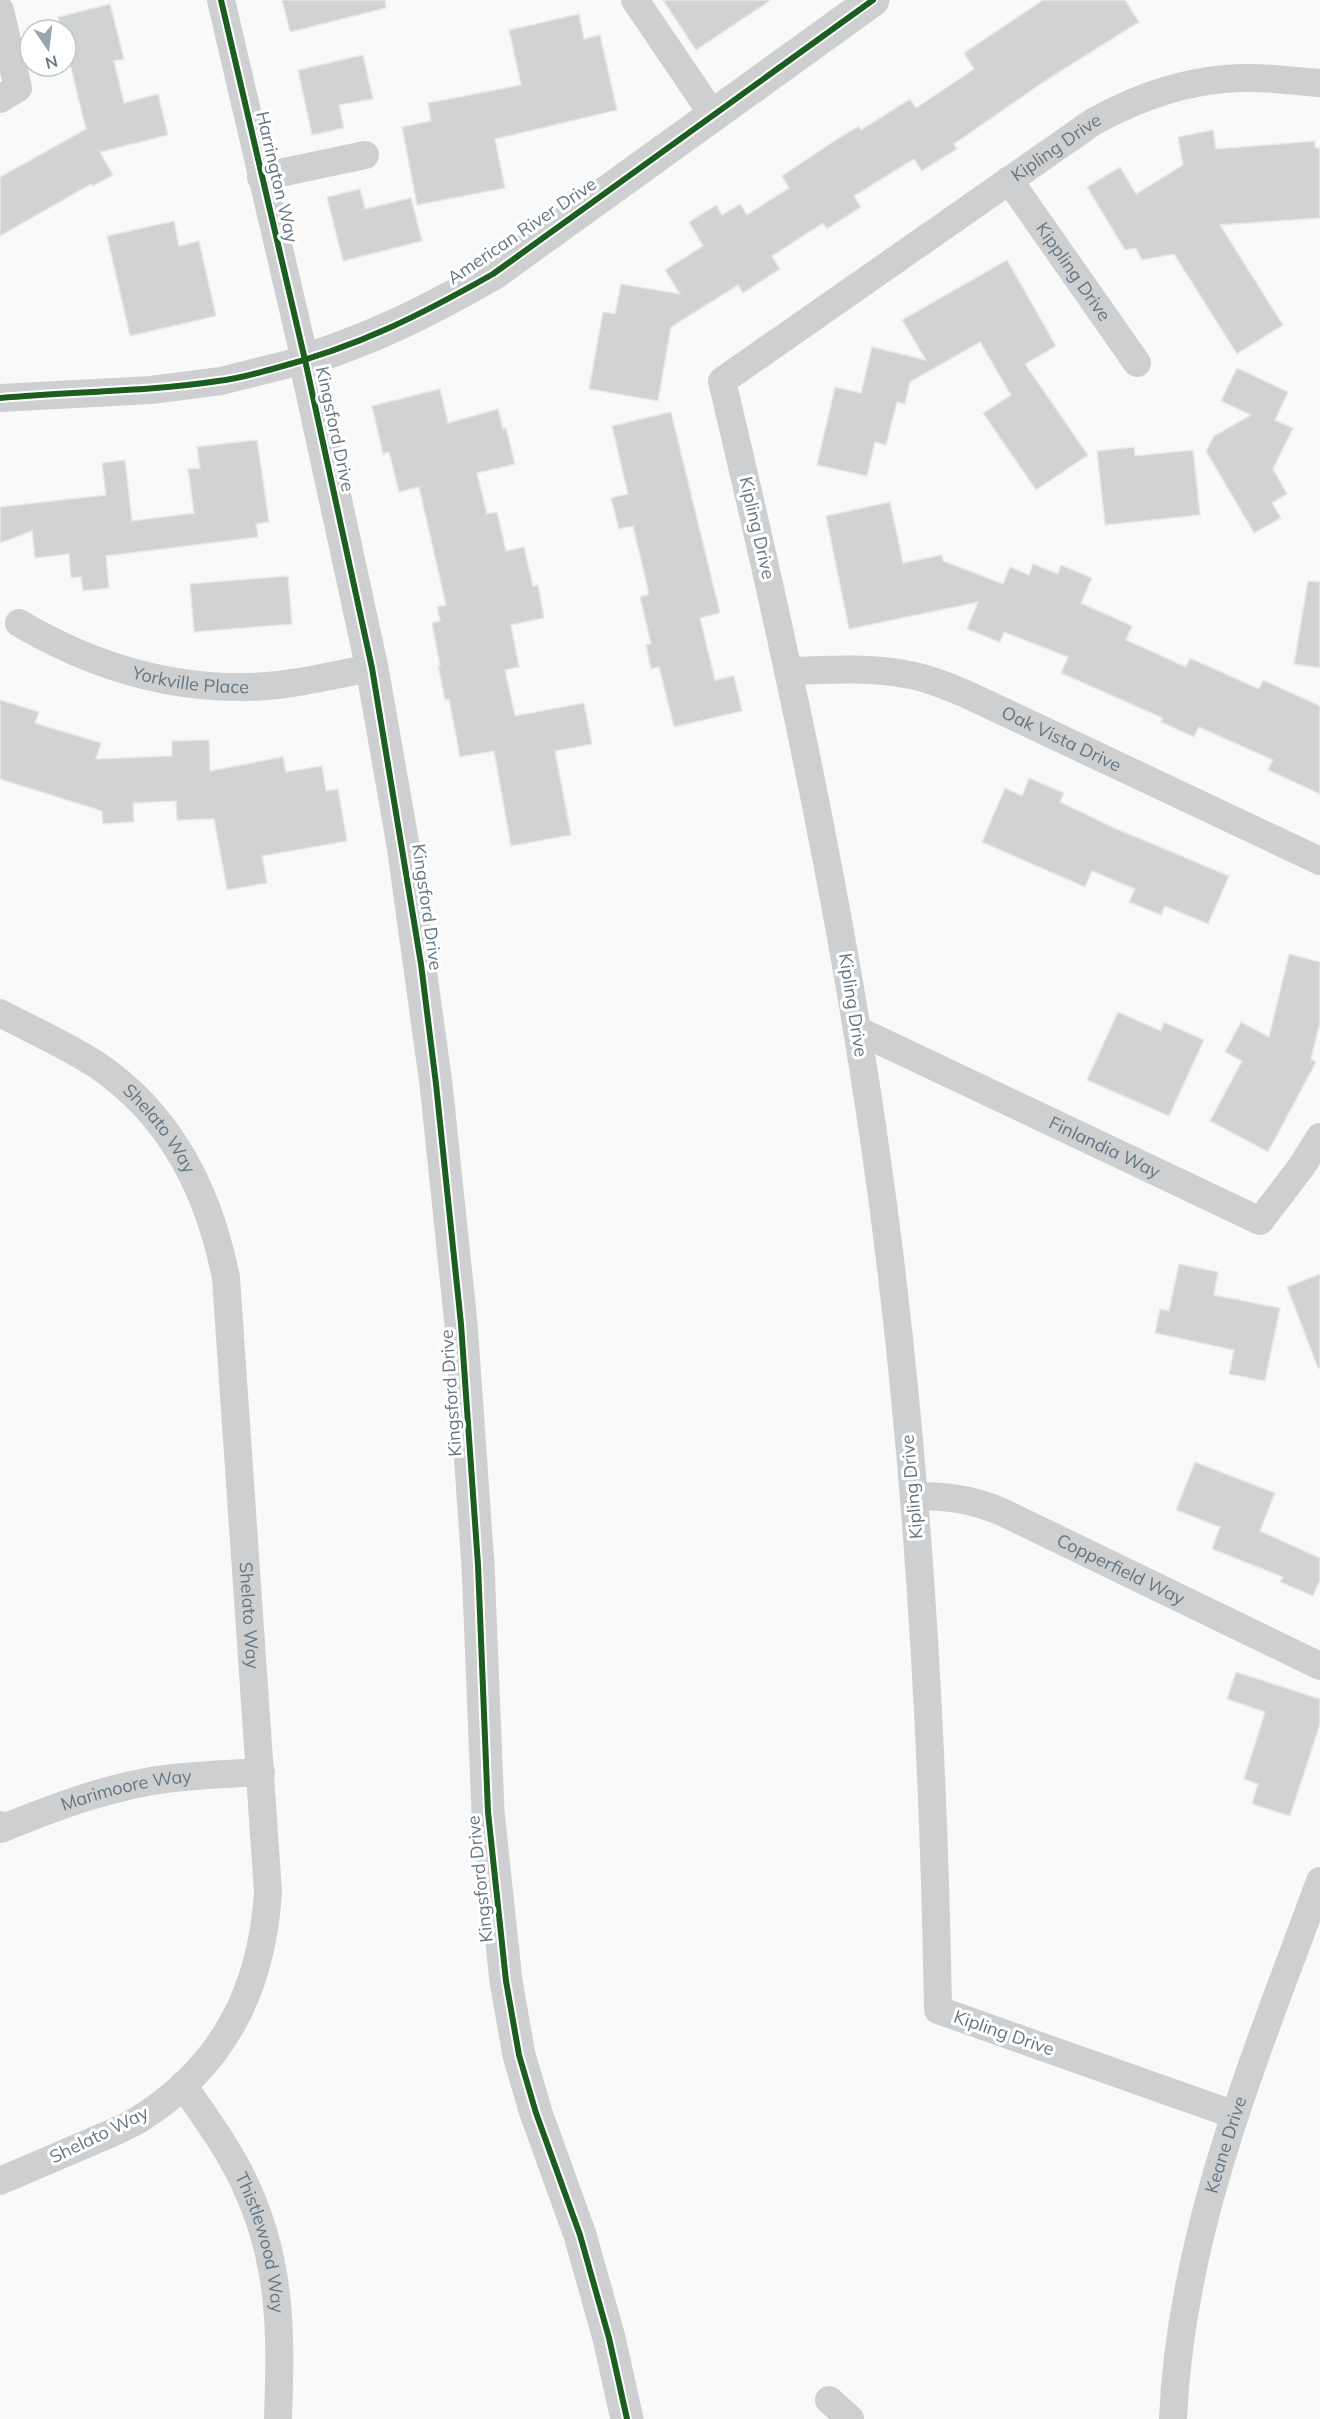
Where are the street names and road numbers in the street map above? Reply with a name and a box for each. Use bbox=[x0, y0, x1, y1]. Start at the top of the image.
street label: Kipling Drive bbox=[1006, 108, 1105, 187]
street label: Harrington Way bbox=[251, 109, 304, 245]
street label: American River Drive bbox=[443, 172, 601, 289]
street label: Kippling Drive bbox=[1031, 218, 1116, 325]
street label: Kingsford Drive bbox=[311, 364, 360, 494]
street label: Kipling Drive bbox=[735, 474, 780, 581]
street label: Yorkville Place bbox=[129, 660, 249, 698]
street label: Oak Vista Drive bbox=[998, 700, 1125, 777]
street label: Kingsford Drive bbox=[407, 842, 448, 972]
street label: Kipling Drive bbox=[834, 951, 873, 1058]
street label: Shelato Way bbox=[118, 1078, 201, 1177]
street label: Finlandia Way bbox=[1045, 1111, 1165, 1183]
street label: Kingsford Drive bbox=[435, 1329, 466, 1457]
street label: Kipling Drive bbox=[895, 1434, 928, 1540]
street label: Copperfield Way bbox=[1053, 1528, 1189, 1610]
street label: Shelato Way bbox=[234, 1561, 265, 1670]
street label: Marimoore Way bbox=[58, 1764, 193, 1816]
street label: Kingsford Drive bbox=[461, 1814, 498, 1944]
street label: Kipling Drive bbox=[951, 2005, 1057, 2060]
street label: Keane Drive bbox=[1200, 2093, 1251, 2196]
street label: Shelato Way bbox=[46, 2101, 152, 2168]
street label: Thistlewood Way bbox=[230, 2168, 290, 2314]

